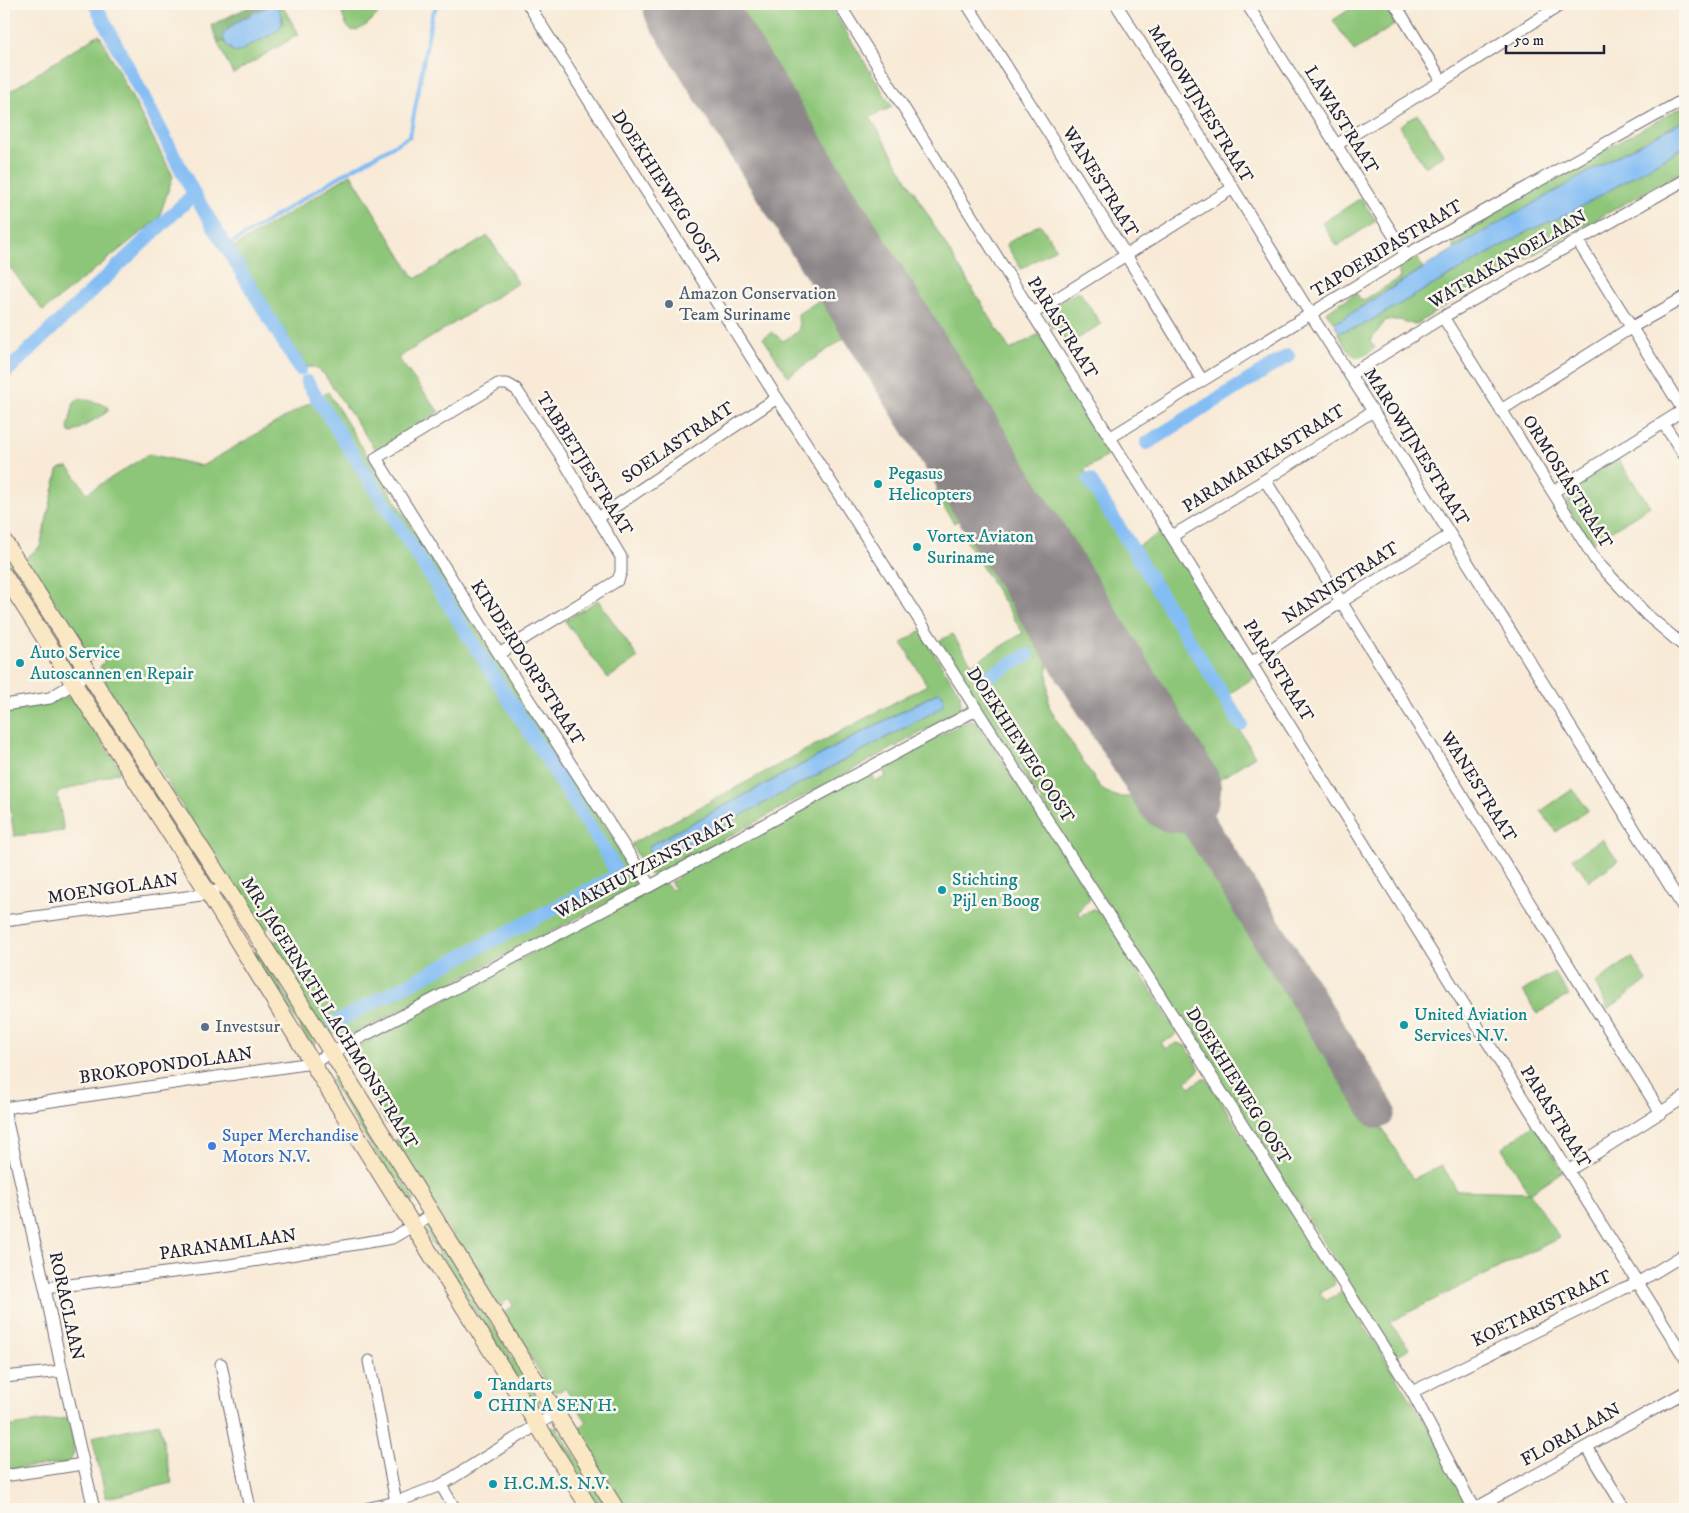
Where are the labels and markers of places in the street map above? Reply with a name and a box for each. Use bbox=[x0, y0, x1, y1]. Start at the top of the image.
place label: Amazon Conservation Team Suriname bbox=[679, 283, 837, 326]
marker: Amazon Conservation Team Suriname bbox=[663, 298, 675, 310]
place label: Pegasus Helicopters bbox=[888, 463, 972, 506]
marker: Pegasus Helicopters bbox=[872, 478, 884, 490]
place label: Vortex Aviaton Suriname bbox=[926, 526, 1035, 569]
marker: Vortex Aviaton Suriname bbox=[911, 541, 923, 553]
place label: Auto Service Autoscannen en Repair bbox=[30, 642, 194, 685]
marker: Auto Service Autoscannen en Repair bbox=[14, 657, 26, 669]
place label: Stichting Pijl en Boog bbox=[952, 869, 1039, 912]
marker: Stichting Pijl en Boog bbox=[936, 884, 948, 896]
place label: United Aviation Services N.V. bbox=[1414, 1004, 1528, 1047]
place label: Investsur bbox=[215, 1016, 281, 1038]
marker: United Aviation Services N.V. bbox=[1398, 1019, 1410, 1031]
marker: Investsur bbox=[199, 1021, 211, 1033]
place label: Super Merchandise Motors N.V. bbox=[222, 1125, 359, 1168]
marker: Super Merchandise Motors N.V. bbox=[206, 1140, 218, 1152]
place label: Tandarts CHIN A SEN H. bbox=[488, 1374, 617, 1417]
marker: Tandarts CHIN A SEN H. bbox=[472, 1389, 484, 1401]
place label: H.C.M.S. N.V. bbox=[503, 1473, 609, 1495]
marker: H.C.M.S. N.V. bbox=[487, 1478, 499, 1490]

